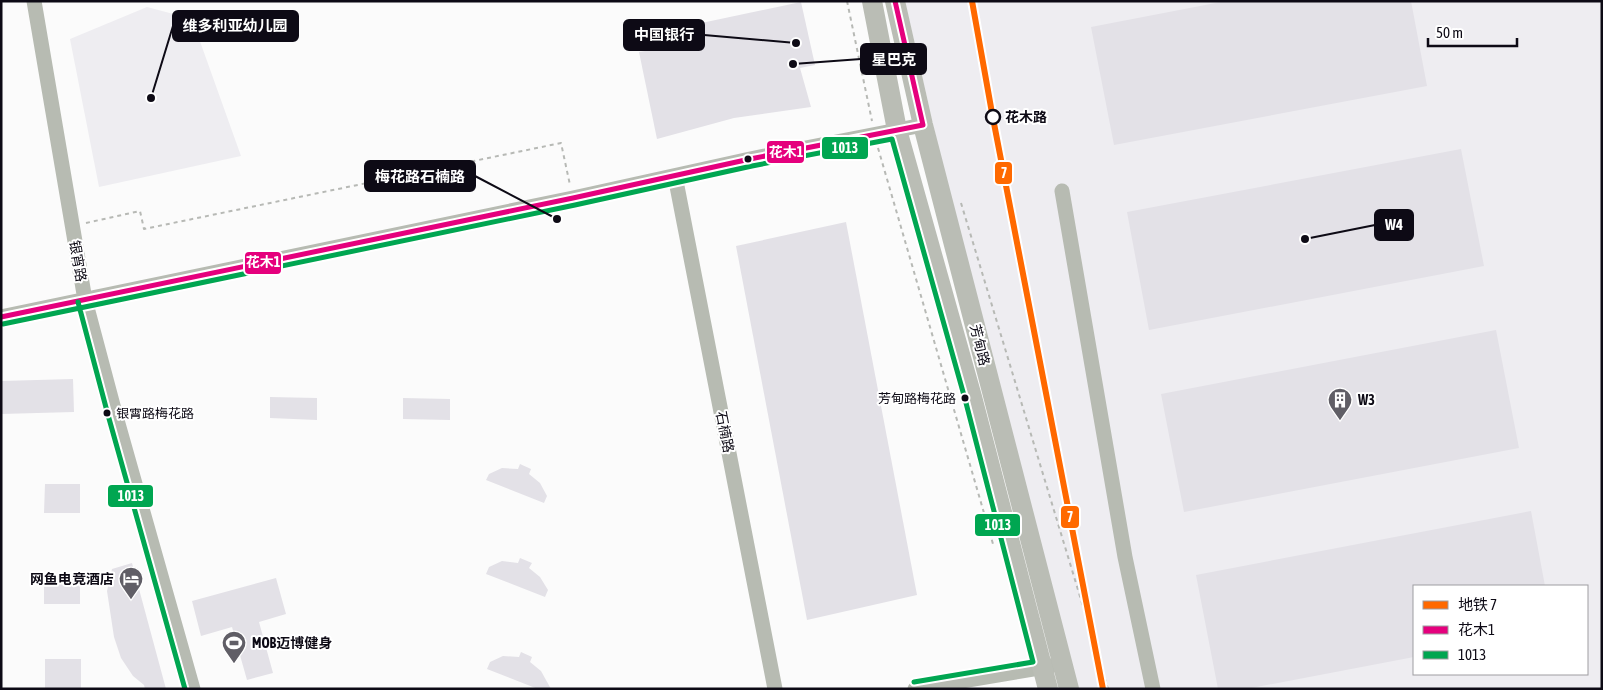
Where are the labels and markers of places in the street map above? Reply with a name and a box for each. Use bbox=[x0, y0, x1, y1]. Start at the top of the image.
callout: 维多利亚幼儿园 bbox=[173, 11, 298, 41]
callout: 中国银行 bbox=[624, 20, 704, 50]
callout: 星巴克 bbox=[861, 44, 926, 74]
marker: 花木路 bbox=[985, 109, 1001, 125]
place label: 花木路 bbox=[1005, 109, 1047, 125]
unlabelled marker bbox=[743, 154, 753, 164]
callout: 梅花路石楠路 bbox=[365, 161, 475, 191]
callout: W4 bbox=[1375, 210, 1413, 240]
building icon: W3 bbox=[1327, 387, 1353, 421]
place label: 芳甸路梅花路 bbox=[878, 391, 956, 406]
place label: W3 bbox=[1357, 392, 1375, 408]
marker: 芳甸路梅花路 bbox=[960, 393, 970, 403]
place label: 银霄路梅花路 bbox=[116, 406, 194, 421]
marker: 银霄路梅花路 bbox=[102, 408, 112, 418]
hotel icon: 网鱼电竞酒店 bbox=[118, 566, 144, 600]
place label: 网鱼电竞酒店 bbox=[30, 571, 114, 587]
sports icon: MOB迈博健身 bbox=[221, 630, 247, 664]
place label: MOB迈博健身 bbox=[252, 635, 332, 651]

